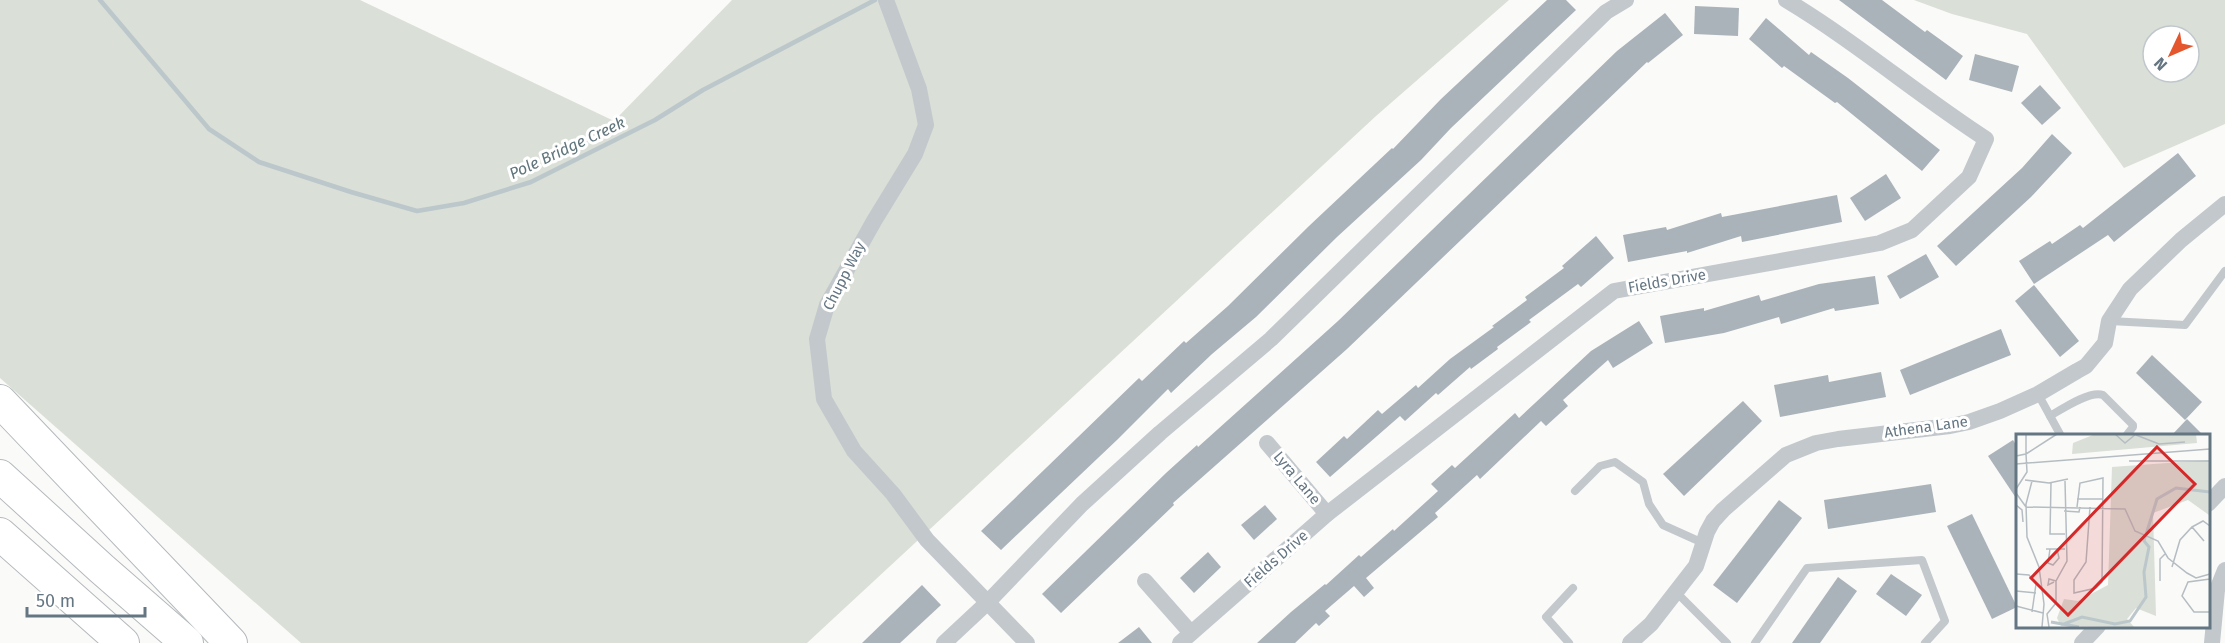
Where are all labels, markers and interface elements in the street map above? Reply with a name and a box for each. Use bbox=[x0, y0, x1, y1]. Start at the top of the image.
north arrow bbox=[2141, 24, 2201, 84]
text: N bbox=[2150, 54, 2171, 74]
water label: Pole Bridge Creek bbox=[506, 113, 628, 183]
street label: Chupp Way bbox=[819, 238, 869, 313]
street label: Fields Drive bbox=[1627, 265, 1707, 297]
street label: Athena Lane bbox=[1883, 412, 1969, 442]
inset map bbox=[2016, 434, 2210, 628]
street label: Lyra Lane bbox=[1270, 448, 1324, 508]
street label: Fields Drive bbox=[1240, 526, 1312, 592]
scale bar bbox=[27, 580, 146, 618]
text: 50 m bbox=[36, 590, 75, 612]

